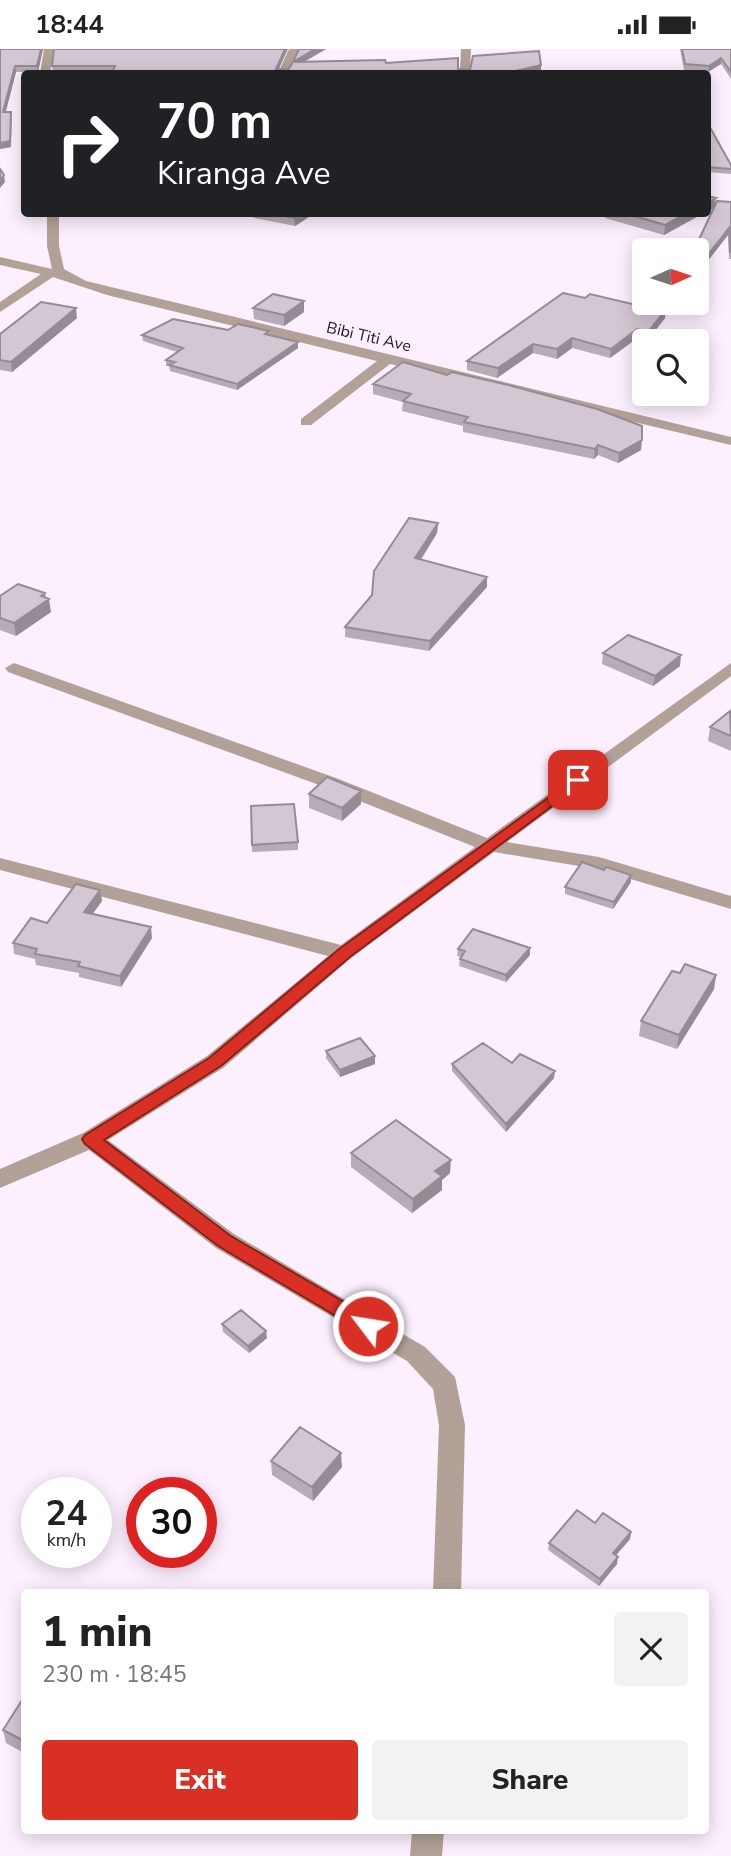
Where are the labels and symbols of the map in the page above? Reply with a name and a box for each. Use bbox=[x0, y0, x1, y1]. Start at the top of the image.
north arrow bbox=[632, 238, 709, 315]
street label: Bibi Titi Ave bbox=[324, 317, 413, 357]
pin bbox=[548, 750, 608, 810]
position arrow bbox=[331, 1289, 405, 1363]
speed limit sign: 30 bbox=[126, 1477, 217, 1568]

